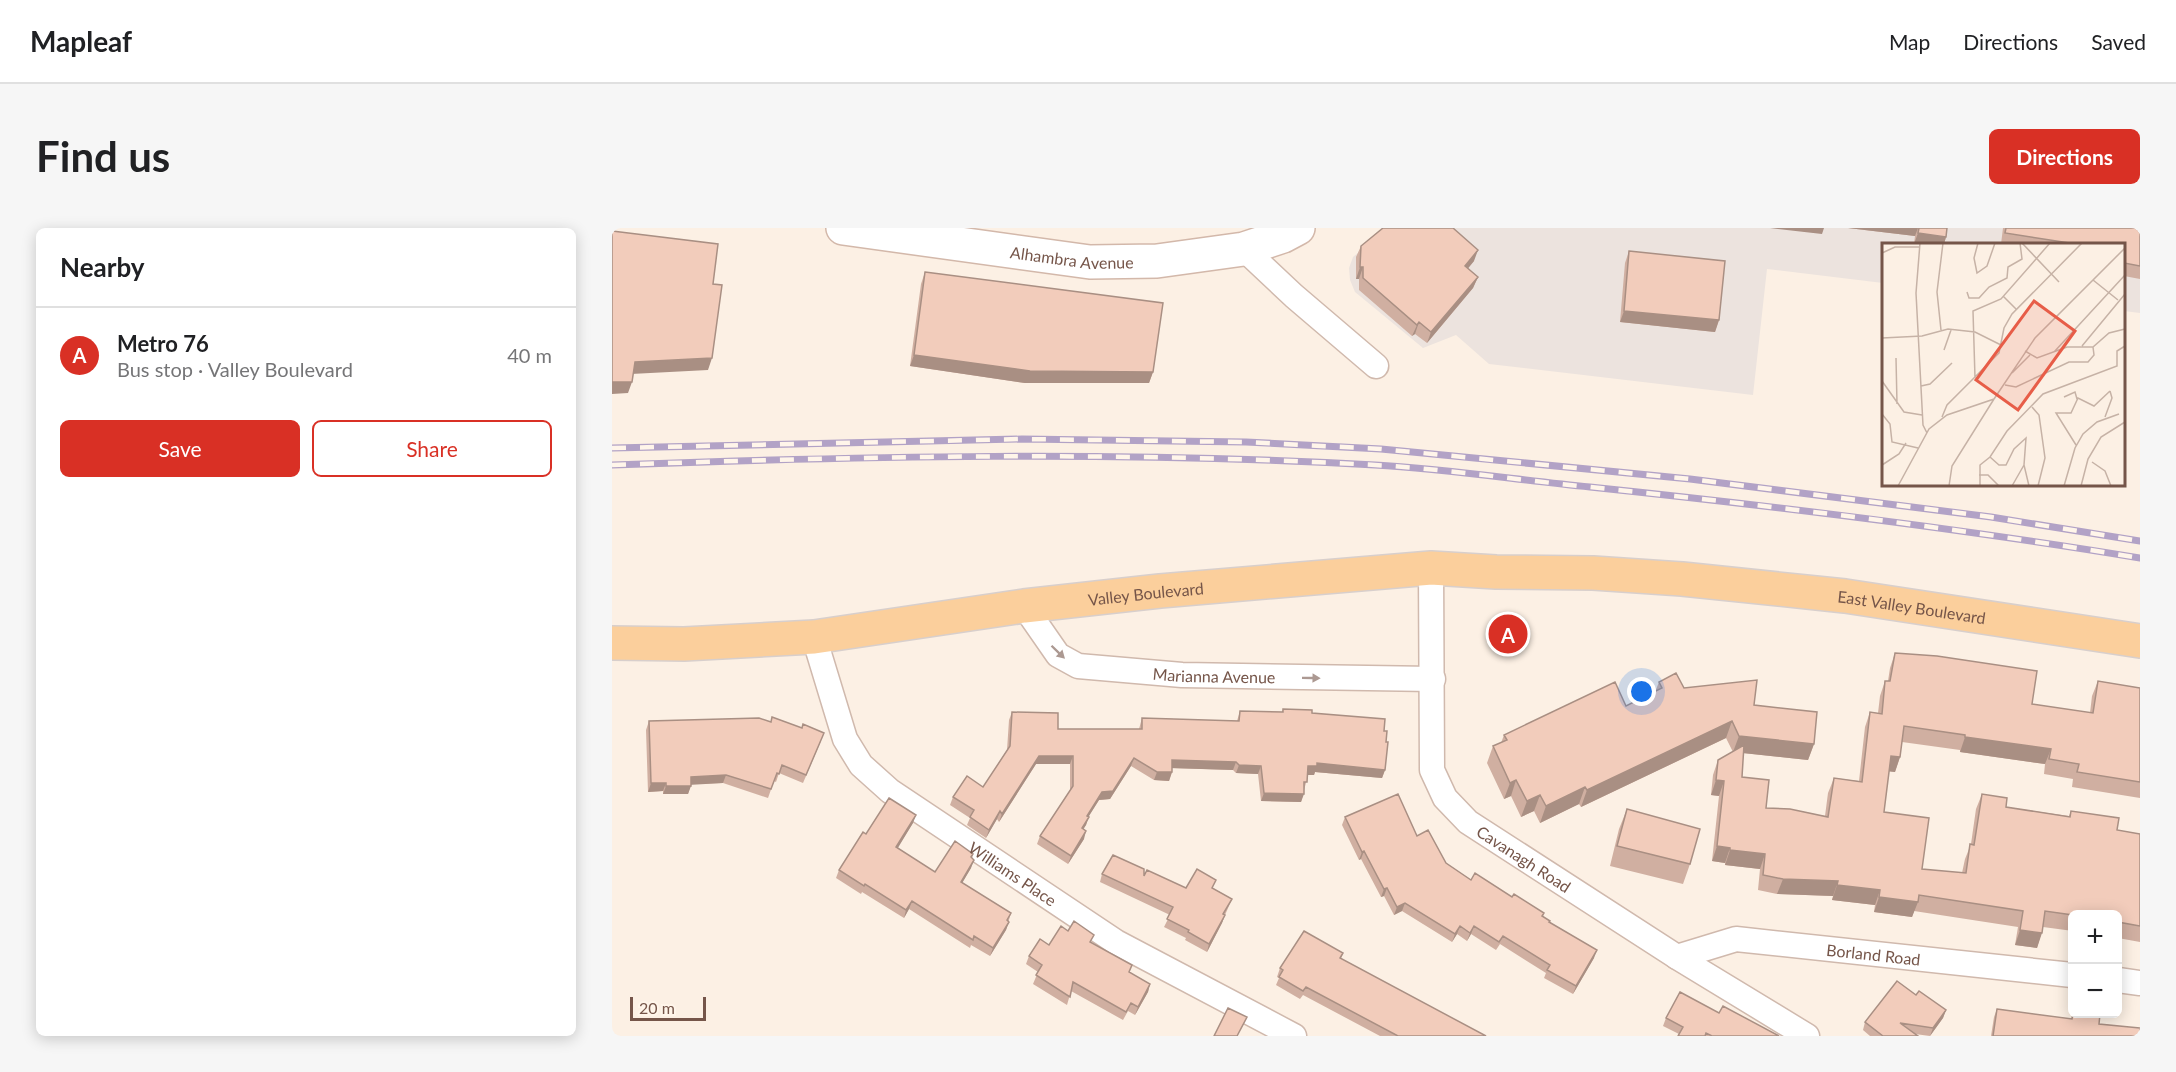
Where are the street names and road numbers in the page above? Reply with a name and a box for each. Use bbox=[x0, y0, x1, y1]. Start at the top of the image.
street label: Alhambra Avenue bbox=[1009, 242, 1134, 272]
street label: Valley Boulevard bbox=[1087, 578, 1204, 608]
street label: East Valley Boulevard bbox=[1837, 586, 1987, 627]
street label: Marianna Avenue bbox=[1152, 663, 1276, 686]
street label: Cavanagh Road bbox=[1474, 821, 1575, 896]
street label: Williams Place bbox=[966, 837, 1060, 909]
street label: Borland Road bbox=[1826, 939, 1921, 968]

